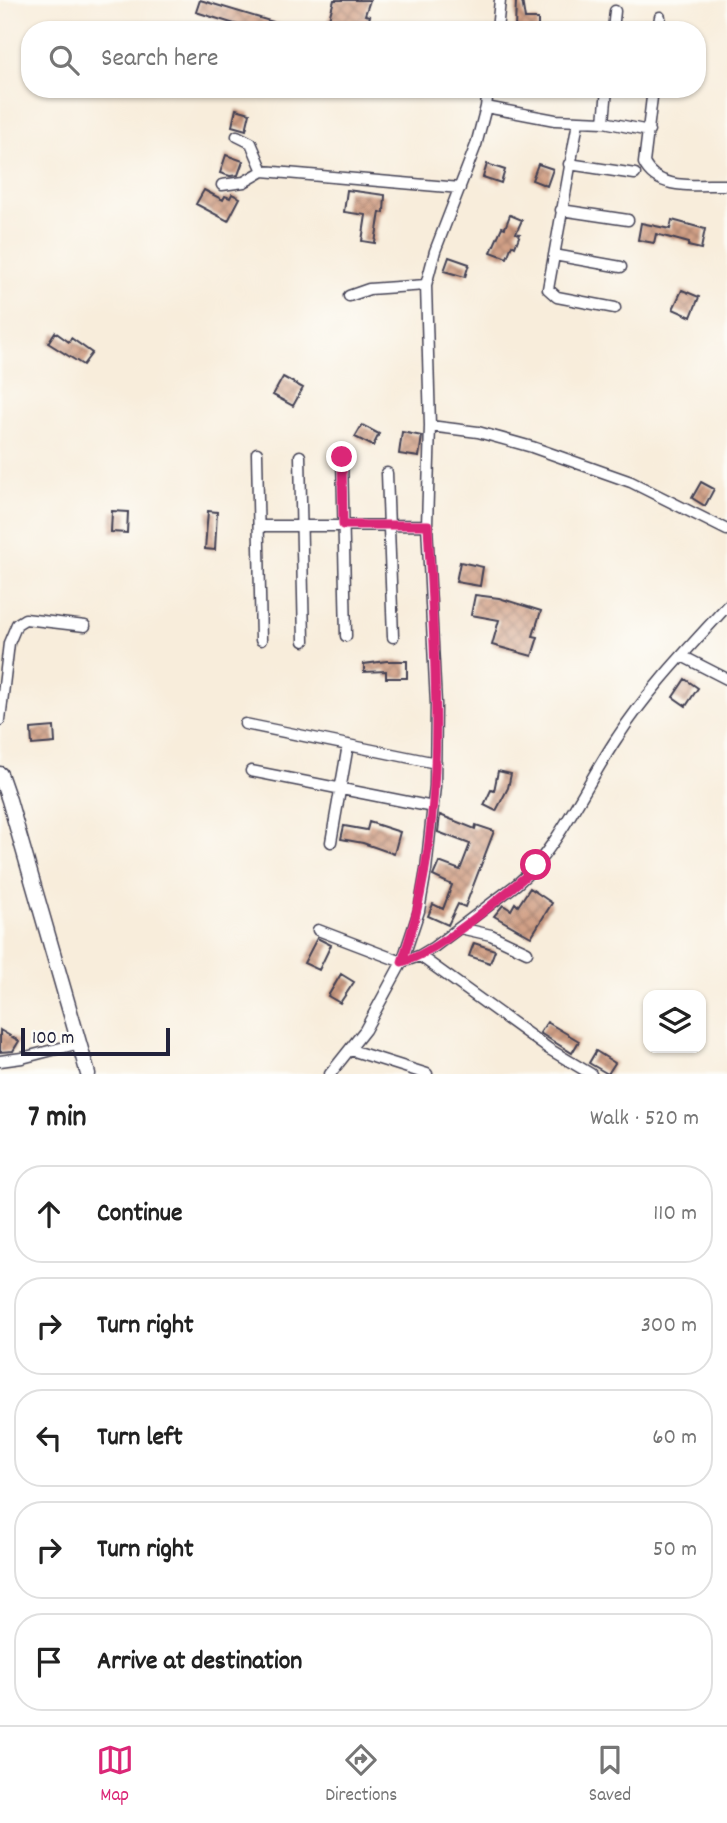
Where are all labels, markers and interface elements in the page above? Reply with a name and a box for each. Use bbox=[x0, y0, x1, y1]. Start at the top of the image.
search box bbox=[21, 21, 706, 98]
icon: search bbox=[45, 41, 83, 79]
text: Search here bbox=[101, 41, 219, 78]
route end bbox=[326, 441, 357, 472]
route start bbox=[520, 849, 551, 880]
map controls bbox=[643, 990, 706, 1053]
button: layers bbox=[643, 990, 706, 1053]
scale bar bbox=[21, 1025, 170, 1057]
text: 100 m bbox=[32, 1026, 74, 1053]
text: 7 min bbox=[28, 1098, 86, 1141]
text: Walk · 520 m bbox=[590, 1103, 699, 1136]
icon: ahead bbox=[30, 1195, 68, 1233]
text: Continue bbox=[97, 1196, 182, 1233]
text: 110 m bbox=[653, 1198, 697, 1231]
icon: right bbox=[30, 1307, 68, 1345]
text: Turn right bbox=[97, 1308, 194, 1345]
text: 300 m bbox=[641, 1310, 697, 1343]
icon: left bbox=[30, 1419, 68, 1457]
text: Turn left bbox=[97, 1420, 183, 1457]
text: 60 m bbox=[652, 1422, 697, 1455]
icon: right bbox=[30, 1531, 68, 1569]
text: Turn right bbox=[97, 1532, 194, 1569]
text: 50 m bbox=[653, 1534, 697, 1567]
icon: arrive bbox=[30, 1643, 68, 1681]
text: Arrive at destination bbox=[97, 1644, 302, 1681]
tab: Map bbox=[96, 1741, 134, 1810]
tab: Directions bbox=[325, 1741, 397, 1810]
tab: Saved bbox=[589, 1741, 631, 1810]

